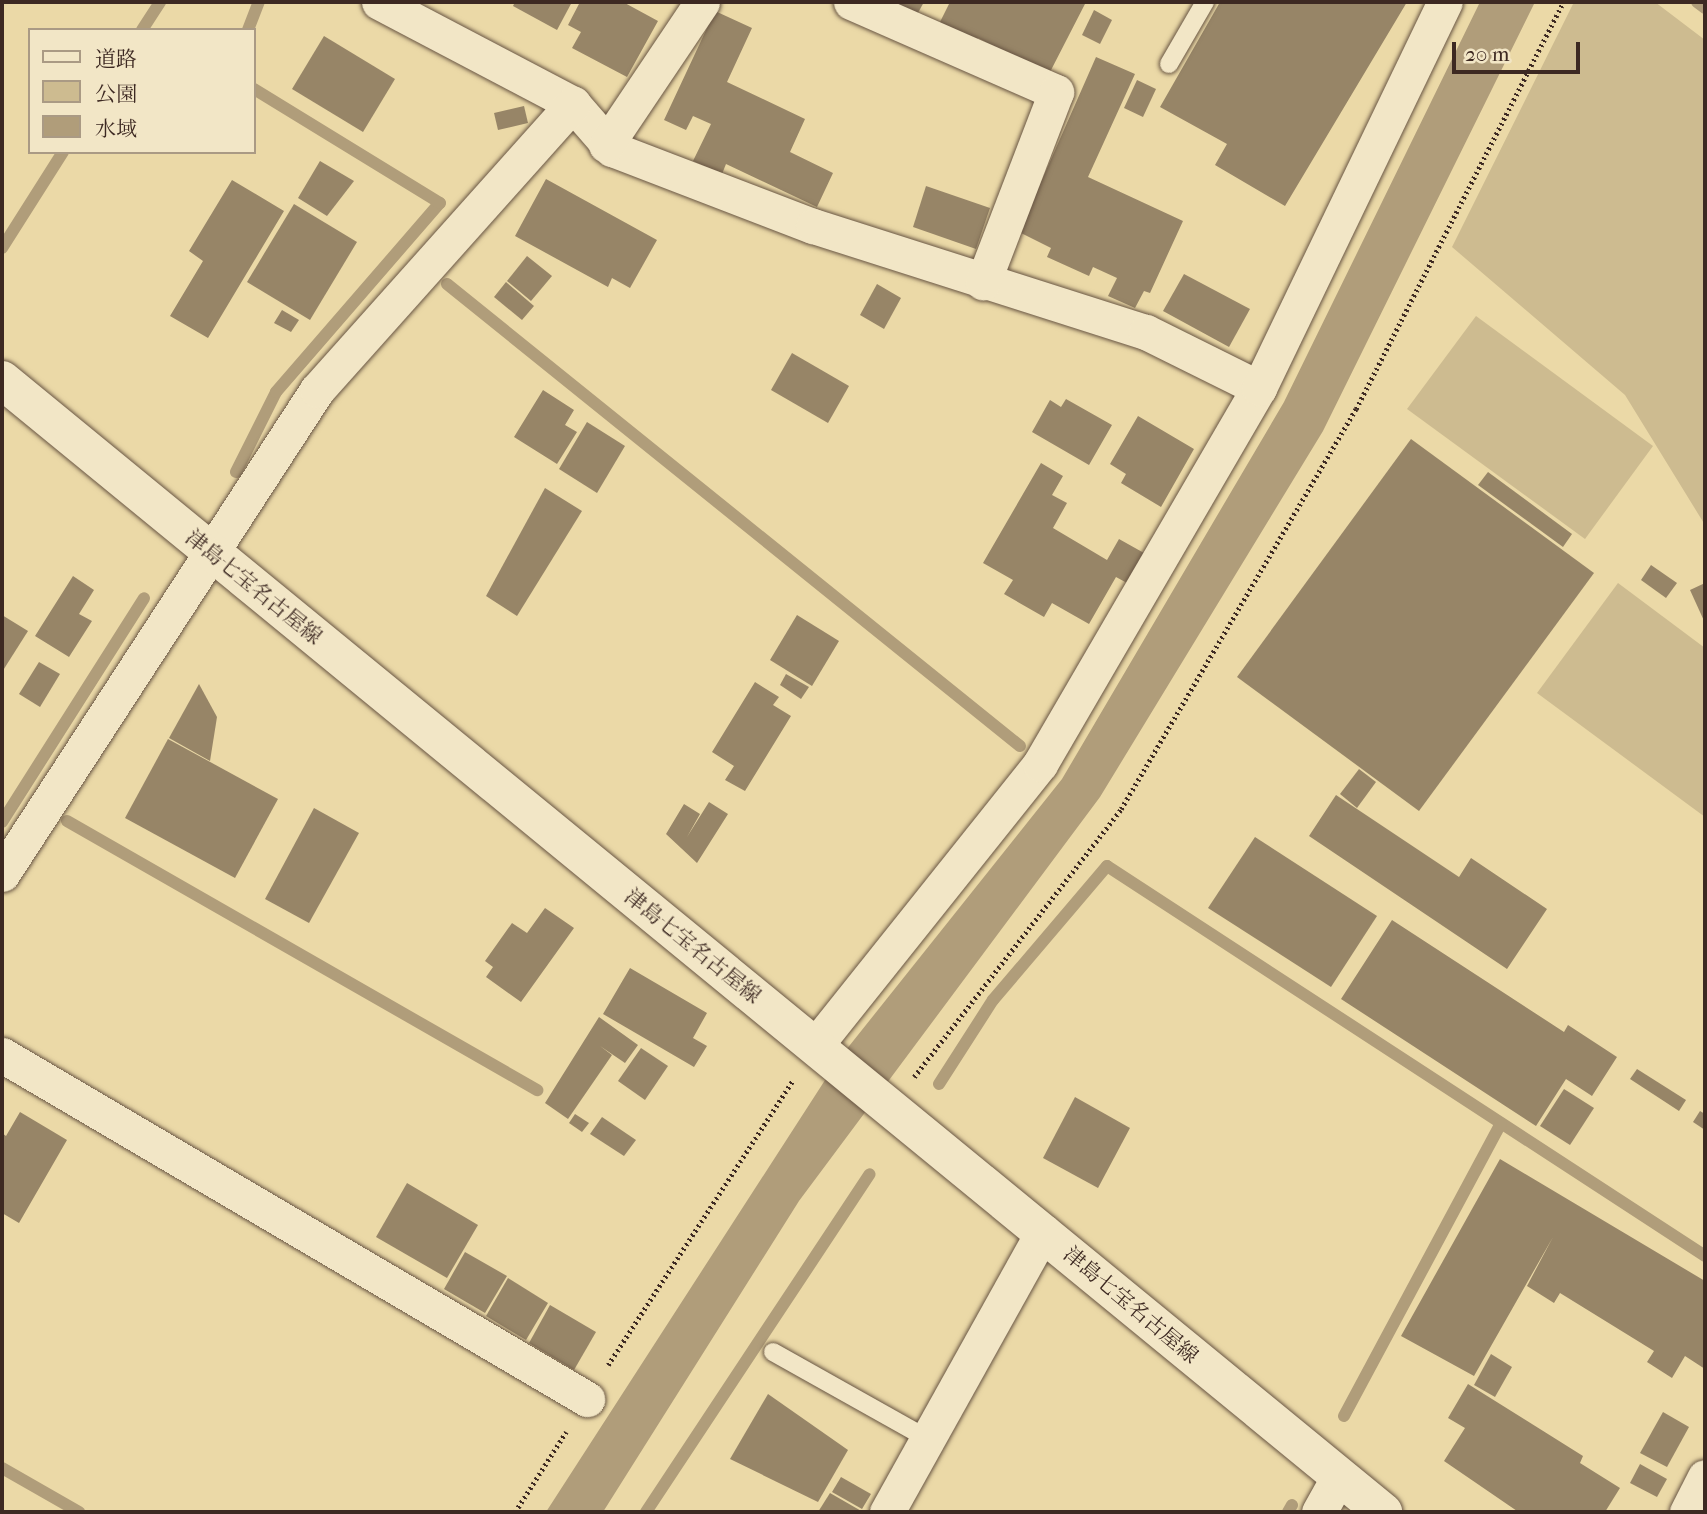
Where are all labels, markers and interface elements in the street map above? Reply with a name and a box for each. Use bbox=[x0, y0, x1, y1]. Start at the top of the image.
legend bbox=[28, 28, 256, 154]
scale bar bbox=[1455, 28, 1583, 72]
text: 20 m bbox=[1465, 42, 1509, 66]
text: 道路 bbox=[95, 47, 137, 71]
text: 公園 bbox=[95, 82, 137, 106]
text: 水域 bbox=[95, 117, 137, 141]
street label: 津島七宝名古屋線 bbox=[181, 524, 327, 650]
street label: 津島七宝名古屋線 bbox=[620, 883, 766, 1009]
street label: 津島七宝名古屋線 bbox=[1059, 1241, 1203, 1369]

